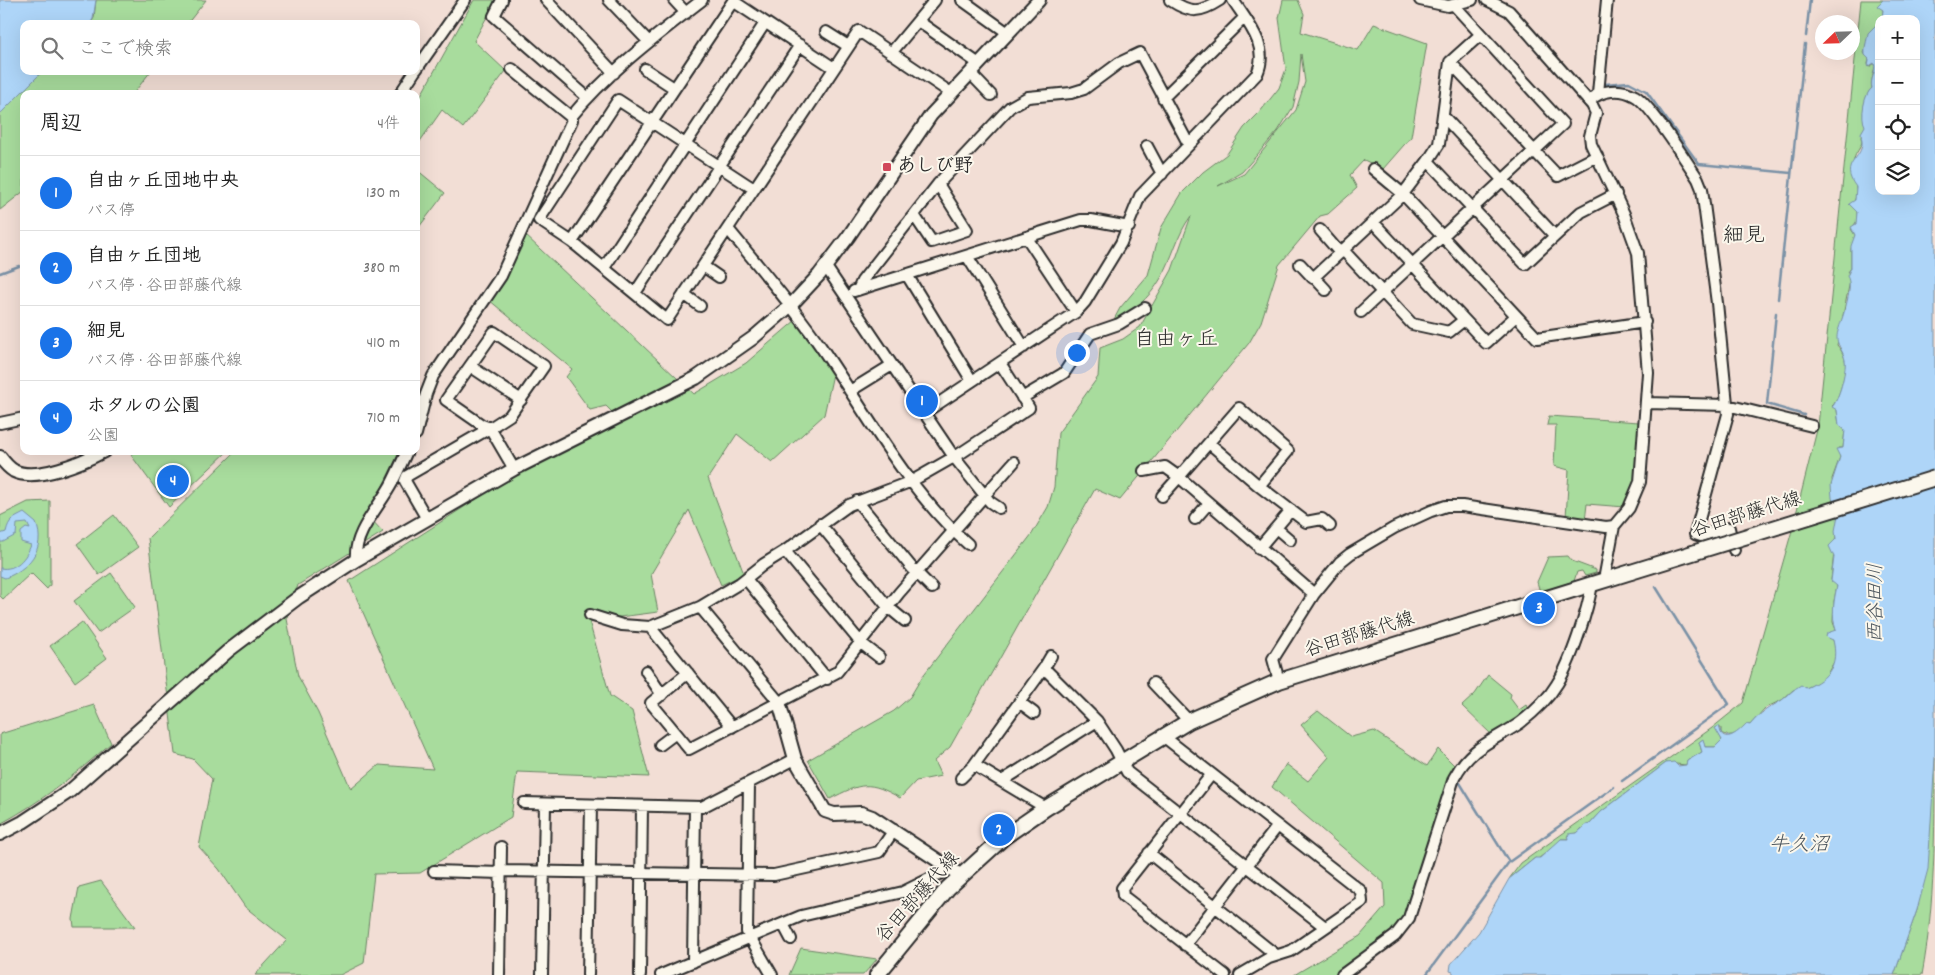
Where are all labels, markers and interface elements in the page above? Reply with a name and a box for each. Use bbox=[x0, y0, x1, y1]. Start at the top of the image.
north arrow bbox=[1815, 15, 1860, 60]
map controls bbox=[1875, 15, 1920, 195]
button: + bbox=[1875, 15, 1920, 60]
search box bbox=[20, 20, 420, 75]
icon: search bbox=[38, 34, 66, 62]
text: ここで検索 bbox=[78, 37, 173, 64]
button: − bbox=[1875, 60, 1920, 105]
button: locate bbox=[1875, 105, 1920, 150]
text: 周辺 bbox=[40, 110, 82, 140]
text: 4件 bbox=[377, 113, 400, 136]
button: layers bbox=[1875, 150, 1920, 195]
place label: あしび野 bbox=[897, 154, 973, 181]
marker: あしび野 bbox=[881, 161, 893, 173]
text: 自由ヶ丘団地中央 bbox=[87, 169, 239, 196]
text: 1 bbox=[54, 182, 58, 205]
text: 130 m bbox=[366, 182, 400, 205]
text: バス停 bbox=[87, 200, 135, 223]
district label: 細見 bbox=[1723, 222, 1765, 252]
text: 自由ヶ丘団地 bbox=[87, 244, 201, 271]
text: 2 bbox=[53, 257, 60, 280]
text: 380 m bbox=[363, 257, 400, 280]
text: バス停 · 谷田部藤代線 bbox=[87, 275, 242, 298]
text: 細見 bbox=[87, 319, 125, 346]
district label: 自由ヶ丘 bbox=[1134, 326, 1218, 356]
text: 3 bbox=[52, 332, 60, 355]
text: 410 m bbox=[366, 332, 400, 355]
your location bbox=[1064, 340, 1090, 366]
text: バス停 · 谷田部藤代線 bbox=[87, 350, 242, 373]
pin: 1 bbox=[906, 382, 938, 420]
text: ホタルの公園 bbox=[87, 394, 200, 421]
text: 4 bbox=[53, 407, 59, 430]
text: 710 m bbox=[367, 407, 400, 430]
text: 公園 bbox=[87, 425, 119, 448]
pin: 4 bbox=[157, 462, 189, 500]
street label: 谷田部藤代線 bbox=[1689, 486, 1805, 546]
water label: 西谷田川 bbox=[1863, 563, 1891, 643]
pin: 3 bbox=[1523, 589, 1555, 627]
street label: 谷田部藤代線 bbox=[1302, 606, 1418, 666]
pin: 2 bbox=[983, 811, 1015, 849]
water label: 牛久沼 bbox=[1769, 832, 1831, 860]
street label: 谷田部藤代線 bbox=[871, 847, 967, 949]

